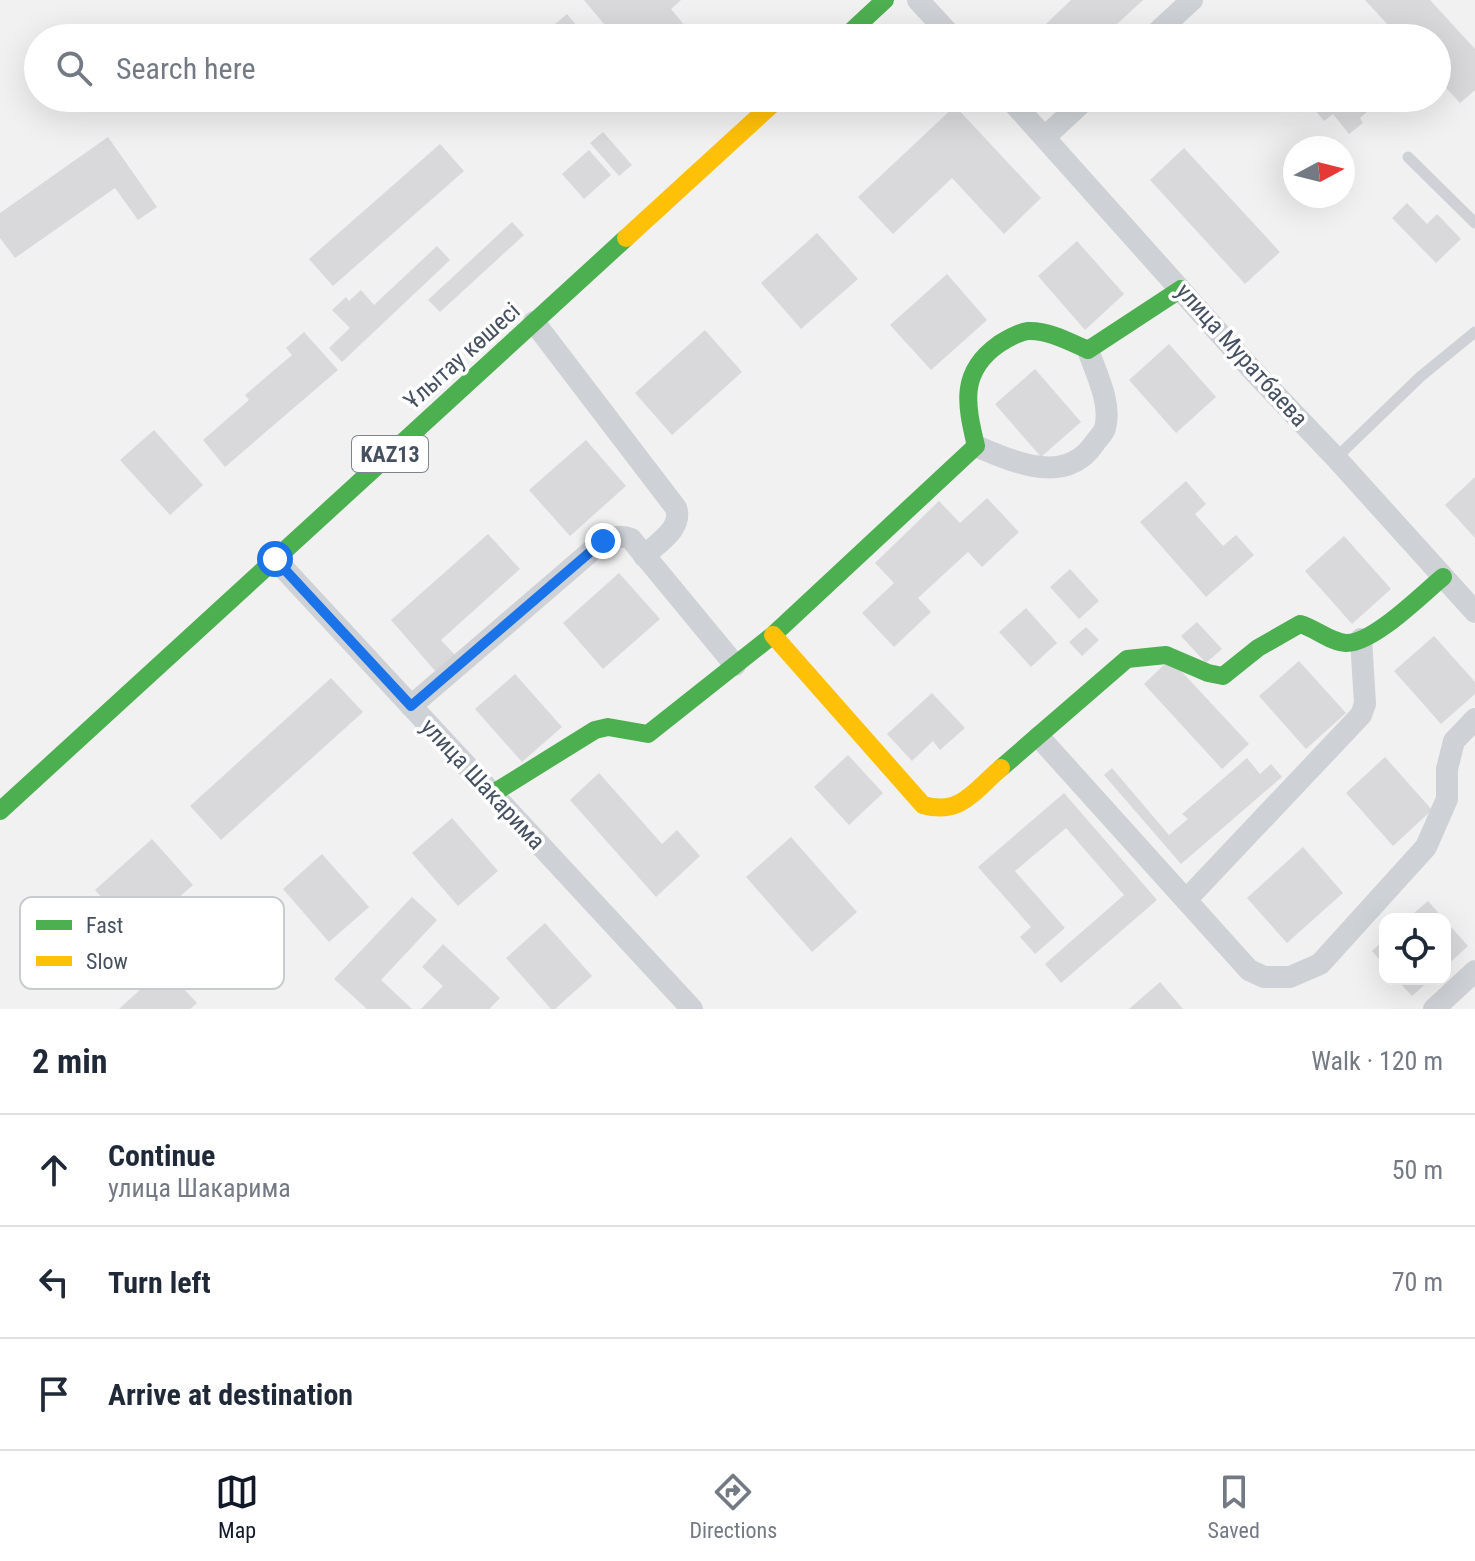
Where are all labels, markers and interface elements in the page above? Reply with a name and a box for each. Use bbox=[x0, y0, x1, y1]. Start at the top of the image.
search box bbox=[24, 24, 1451, 112]
icon: search bbox=[52, 46, 96, 90]
text: Search here bbox=[116, 51, 256, 86]
north arrow bbox=[1283, 136, 1355, 208]
street label: улица Муратбаева bbox=[1170, 278, 1314, 432]
street label: Ұлытау көшесі bbox=[398, 297, 526, 415]
road number: KAZ13 bbox=[352, 436, 428, 472]
route end bbox=[585, 523, 621, 559]
route start bbox=[257, 541, 293, 577]
street label: улица Шакарима bbox=[415, 713, 551, 855]
legend bbox=[20, 897, 284, 989]
text: Fast bbox=[86, 913, 123, 938]
map controls bbox=[1379, 913, 1451, 985]
button: locate bbox=[1379, 913, 1451, 985]
text: Slow bbox=[86, 949, 128, 974]
text: 2 min bbox=[32, 1041, 108, 1081]
text: Walk · 120 m bbox=[1311, 1046, 1443, 1076]
text: Continue bbox=[108, 1138, 215, 1173]
icon: ahead bbox=[32, 1148, 76, 1192]
text: 50 m bbox=[1392, 1155, 1443, 1185]
text: улица Шакарима bbox=[108, 1173, 291, 1203]
icon: left bbox=[32, 1260, 76, 1304]
text: Turn left bbox=[108, 1265, 211, 1300]
text: 70 m bbox=[1392, 1267, 1443, 1297]
icon: arrive bbox=[32, 1372, 76, 1416]
text: Arrive at destination bbox=[108, 1377, 353, 1412]
tab: Map bbox=[215, 1470, 259, 1543]
tab: Directions bbox=[689, 1470, 777, 1543]
tab: Saved bbox=[1208, 1470, 1260, 1543]

